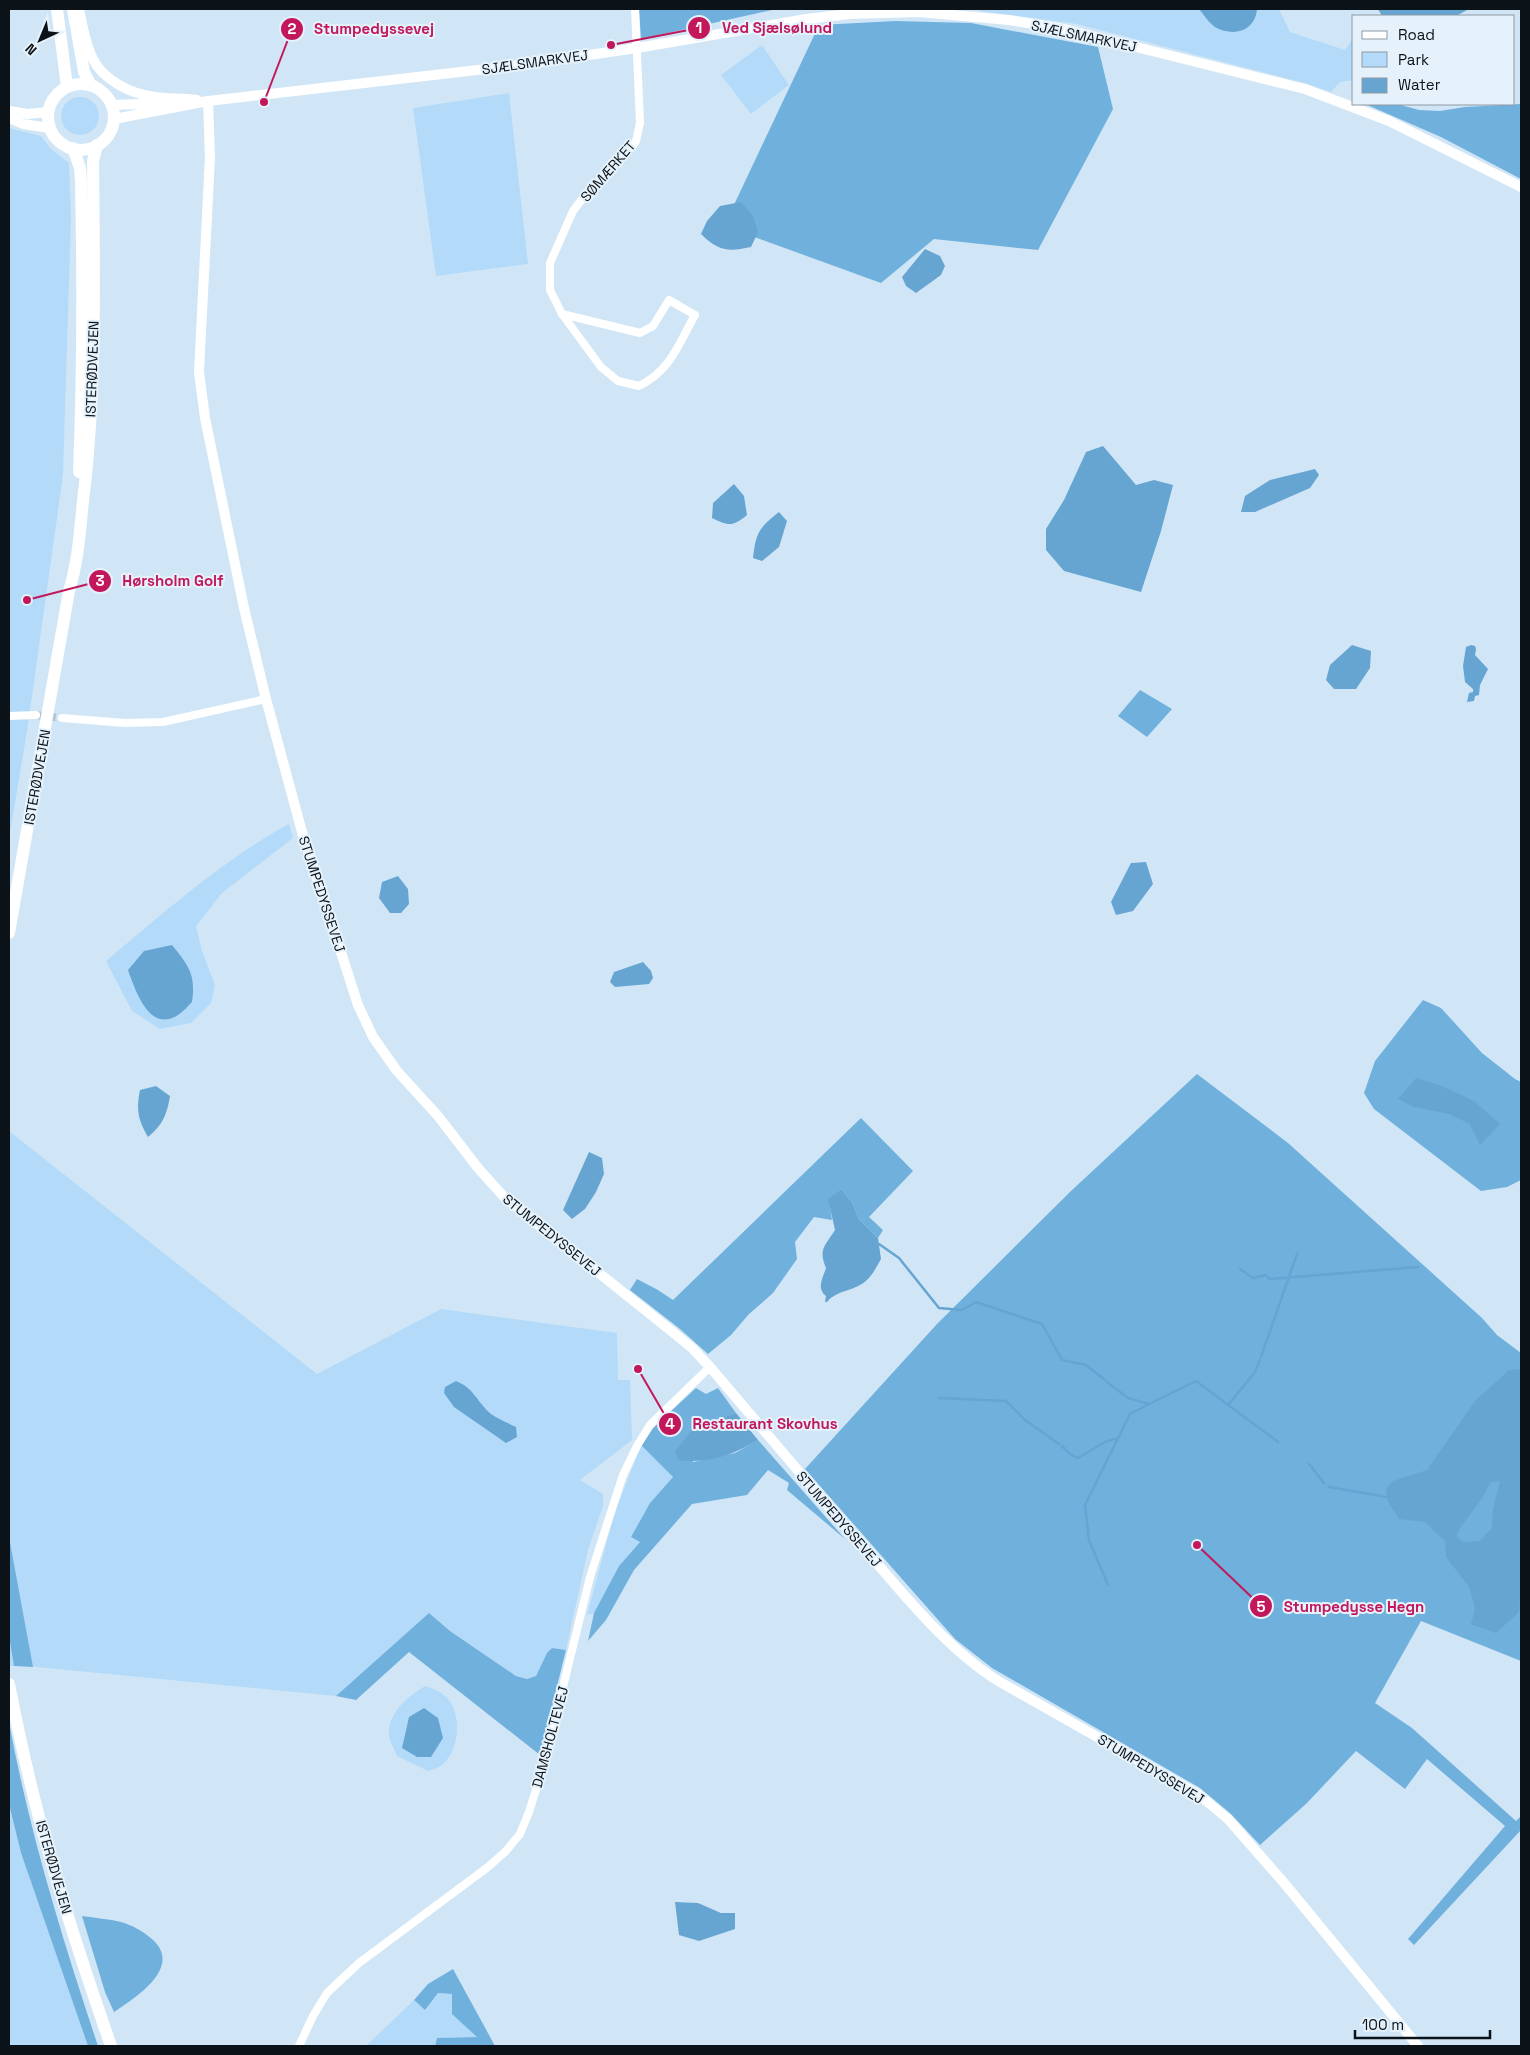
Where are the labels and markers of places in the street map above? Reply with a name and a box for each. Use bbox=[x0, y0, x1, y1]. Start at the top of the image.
callout: Ved Sjælsølund bbox=[687, 13, 842, 43]
callout: Stumpedyssevej bbox=[279, 14, 444, 44]
callout: Hørsholm Golf bbox=[87, 566, 234, 596]
callout: Restaurant Skovhus bbox=[658, 1409, 848, 1439]
callout: Stumpedysse Hegn bbox=[1249, 1591, 1435, 1621]

